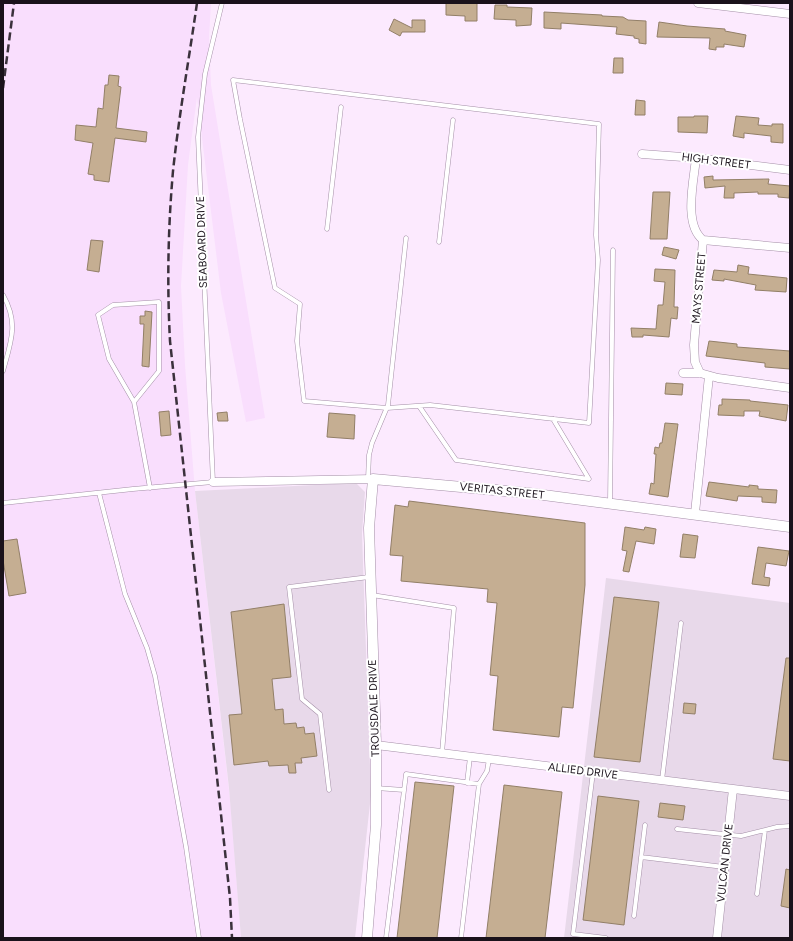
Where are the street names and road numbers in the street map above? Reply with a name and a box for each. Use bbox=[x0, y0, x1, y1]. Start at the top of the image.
street label: HIGH STREET bbox=[681, 150, 751, 172]
street label: SEABOARD DRIVE bbox=[194, 196, 210, 288]
street label: MAYS STREET bbox=[689, 252, 709, 324]
street label: VERITAS STREET bbox=[459, 480, 545, 502]
street label: TROUSDALE DRIVE bbox=[366, 659, 382, 757]
street label: ALLIED DRIVE bbox=[547, 760, 619, 782]
street label: VULCAN DRIVE bbox=[714, 823, 736, 903]

